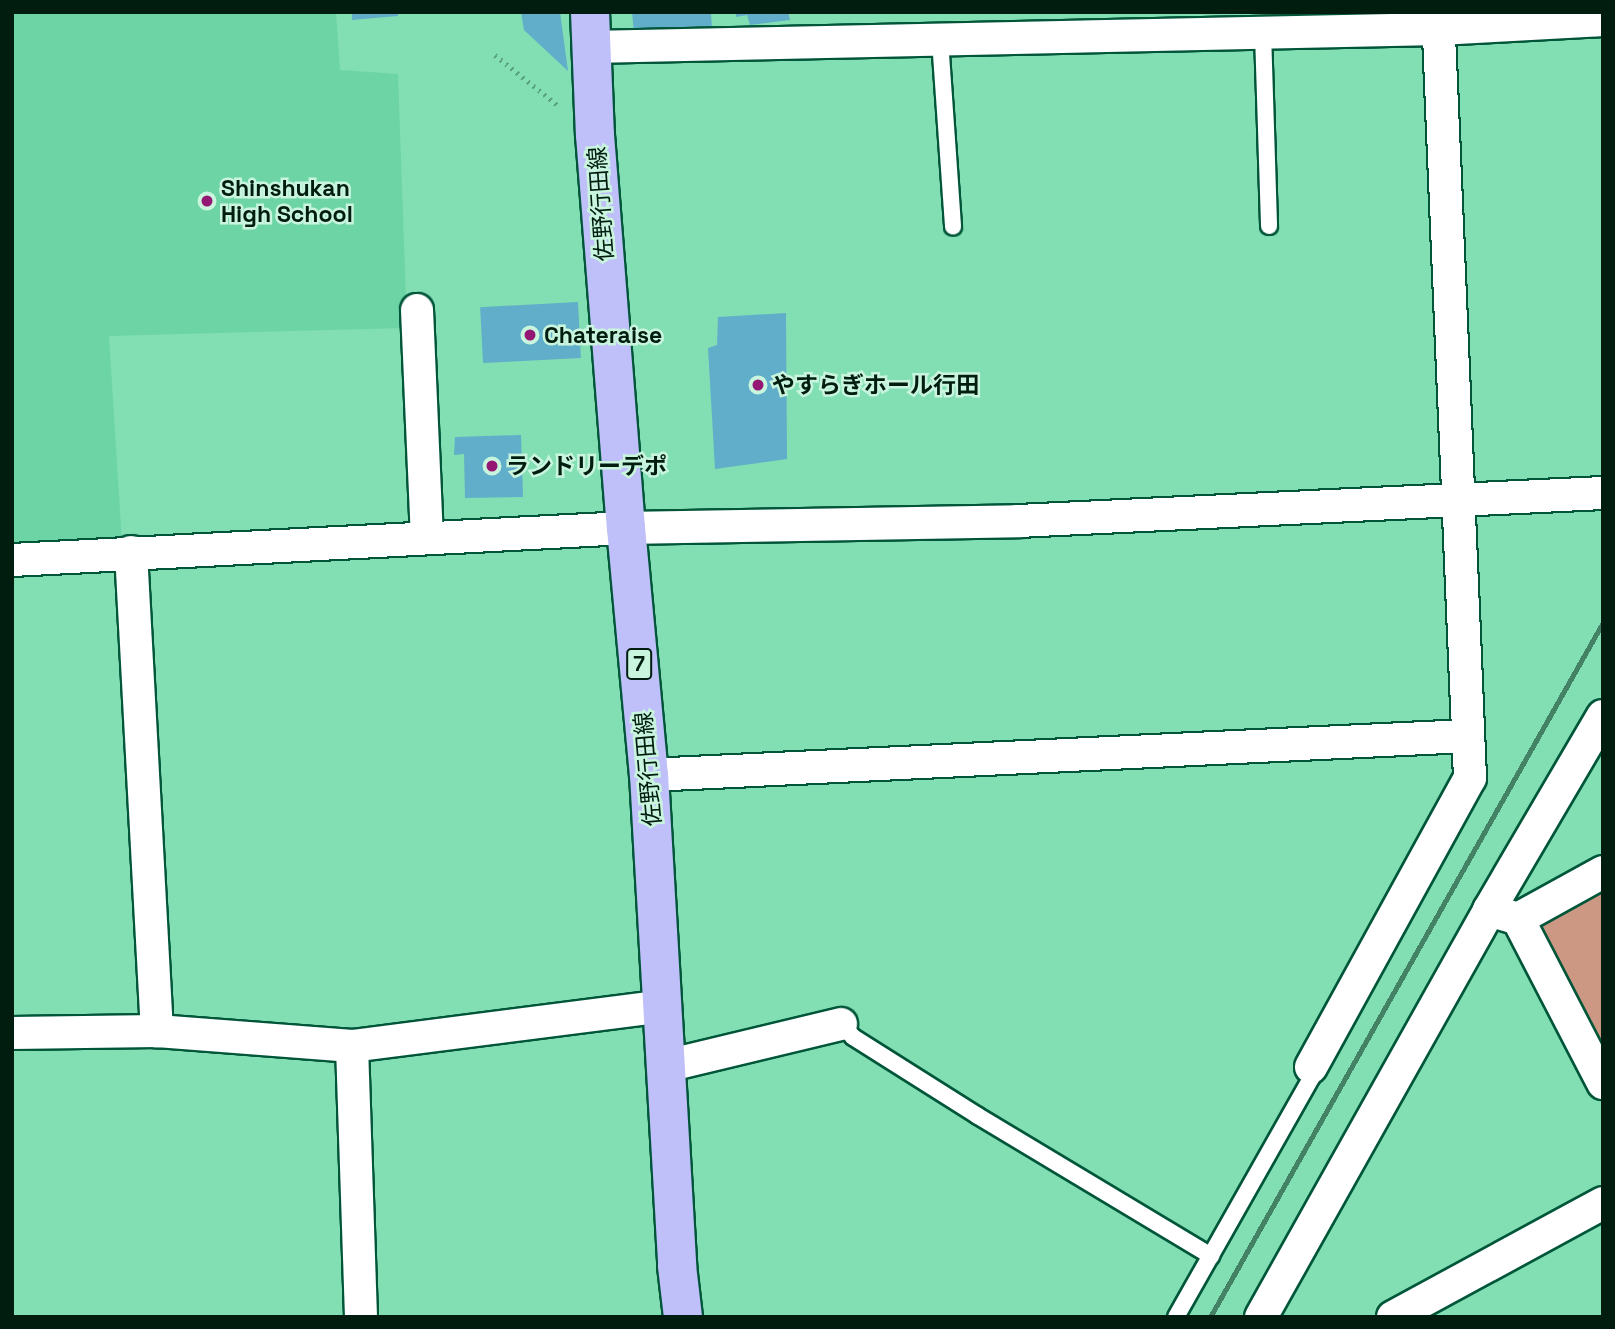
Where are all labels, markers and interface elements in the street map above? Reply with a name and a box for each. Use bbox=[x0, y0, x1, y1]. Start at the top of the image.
street label: 佐野行田線 bbox=[583, 146, 619, 262]
place label: Shinshukan High School bbox=[221, 174, 353, 228]
marker: Shinshukan High School bbox=[199, 193, 215, 209]
place label: Chateraise bbox=[544, 321, 662, 349]
marker: Chateraise bbox=[522, 327, 538, 343]
place label: やすらぎホール行田 bbox=[772, 371, 979, 399]
marker: やすらぎホール行田 bbox=[750, 377, 766, 393]
place label: ランドリーデポ bbox=[506, 452, 667, 480]
marker: ランドリーデポ bbox=[484, 458, 500, 474]
road number: 7 bbox=[625, 646, 653, 682]
street label: 佐野行田線 bbox=[629, 711, 667, 827]

